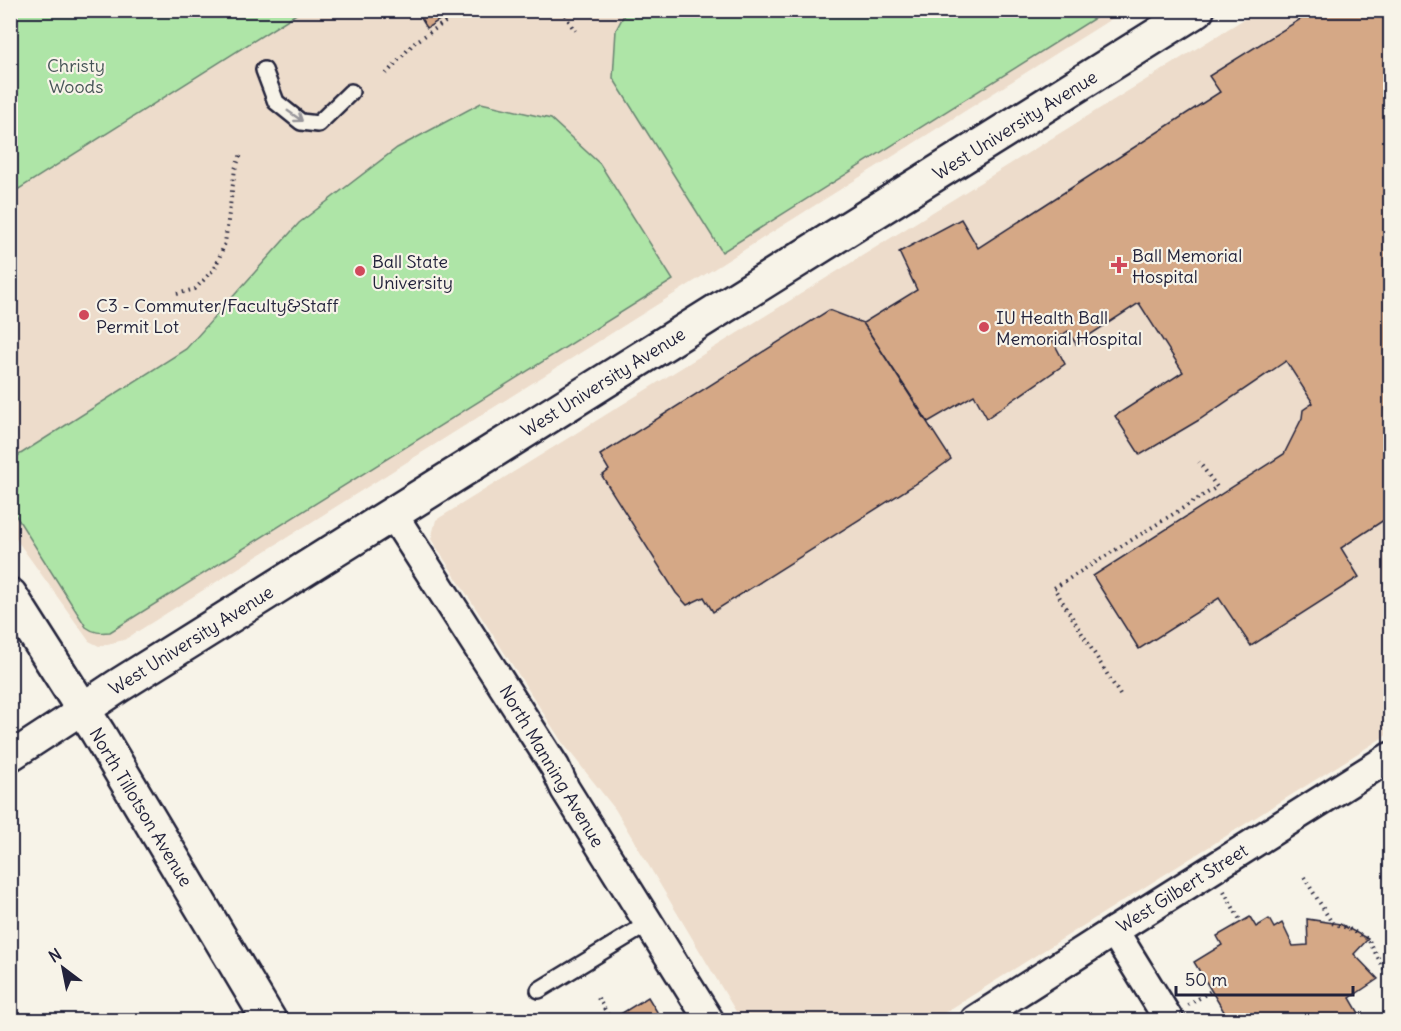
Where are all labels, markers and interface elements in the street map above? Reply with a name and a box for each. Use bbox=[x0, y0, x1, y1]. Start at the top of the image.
park label: Christy Woods bbox=[47, 54, 105, 98]
street label: West University Avenue bbox=[929, 65, 1101, 185]
one-way arrow bbox=[286, 110, 303, 122]
place label: Ball Memorial Hospital bbox=[1132, 244, 1242, 288]
place label: Ball State University bbox=[372, 250, 453, 294]
marker: Ball Memorial Hospital bbox=[1110, 256, 1128, 274]
marker: Ball State University bbox=[353, 264, 367, 278]
place label: C3 - Commuter/Faculty&Staff Permit Lot bbox=[96, 294, 339, 338]
place label: IU Health Ball Memorial Hospital bbox=[996, 306, 1142, 350]
marker: C3 - Commuter/Faculty&Staff Permit Lot bbox=[77, 308, 91, 322]
marker: IU Health Ball Memorial Hospital bbox=[977, 320, 991, 334]
street label: West University Avenue bbox=[517, 322, 689, 442]
street label: West University Avenue bbox=[105, 580, 277, 700]
street label: North Manning Avenue bbox=[494, 681, 610, 851]
street label: North Tillotson Avenue bbox=[84, 723, 198, 891]
street label: West Gilbert Street bbox=[1112, 838, 1252, 938]
north arrow bbox=[33, 938, 93, 998]
text: N bbox=[45, 944, 65, 967]
scale bar bbox=[1176, 959, 1353, 997]
text: 50 m bbox=[1185, 968, 1227, 991]

